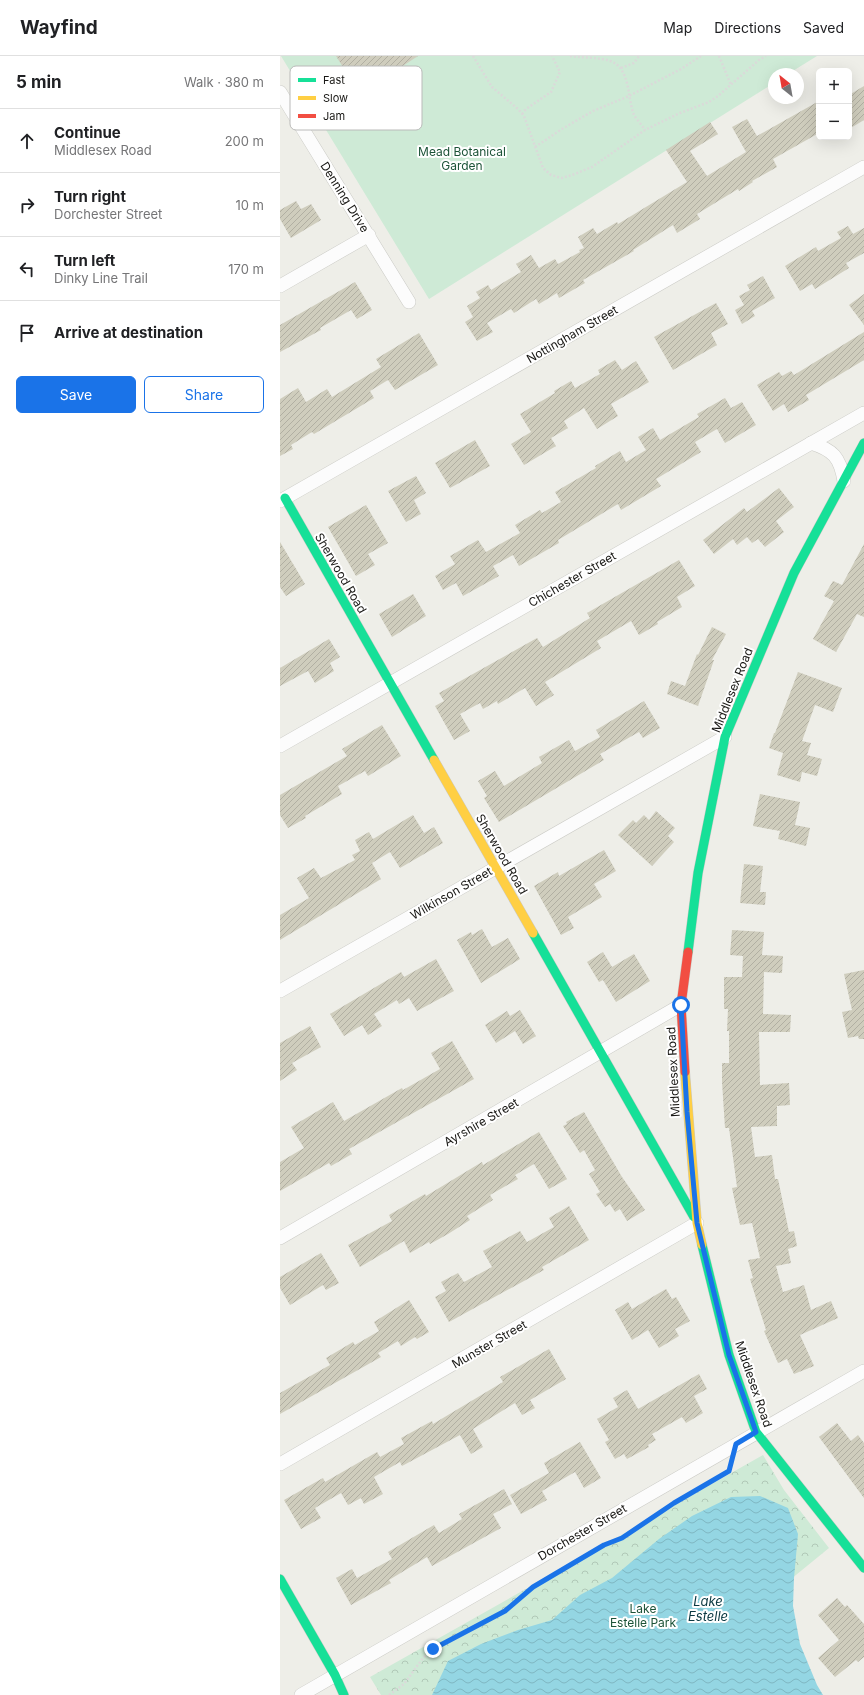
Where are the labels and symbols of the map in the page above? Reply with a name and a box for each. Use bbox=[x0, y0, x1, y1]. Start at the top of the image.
legend bbox=[290, 66, 422, 130]
north arrow bbox=[768, 68, 804, 104]
text: Fast bbox=[323, 73, 345, 87]
text: Slow bbox=[323, 91, 348, 105]
text: Jam bbox=[323, 109, 345, 123]
park label: Mead Botanical Garden bbox=[418, 144, 506, 173]
street label: Denning Drive bbox=[317, 159, 373, 235]
street label: Nottingham Street bbox=[524, 302, 620, 366]
street label: Sherwood Road bbox=[312, 530, 370, 616]
street label: Chichester Street bbox=[526, 548, 619, 610]
street label: Middlesex Road bbox=[708, 645, 756, 735]
street label: Sherwood Road bbox=[473, 811, 531, 897]
street label: Wilkinson Street bbox=[407, 863, 495, 923]
route start bbox=[672, 996, 690, 1014]
street label: Middlesex Road bbox=[663, 1027, 683, 1117]
street label: Ayrshire Street bbox=[441, 1095, 521, 1149]
street label: Munster Street bbox=[449, 1316, 529, 1371]
street label: Middlesex Road bbox=[732, 1339, 776, 1429]
street label: Dorchester Street bbox=[535, 1500, 629, 1563]
water label: Lake Estelle bbox=[688, 1593, 728, 1624]
park label: Lake Estelle Park bbox=[610, 1601, 677, 1630]
route end bbox=[424, 1640, 442, 1658]

